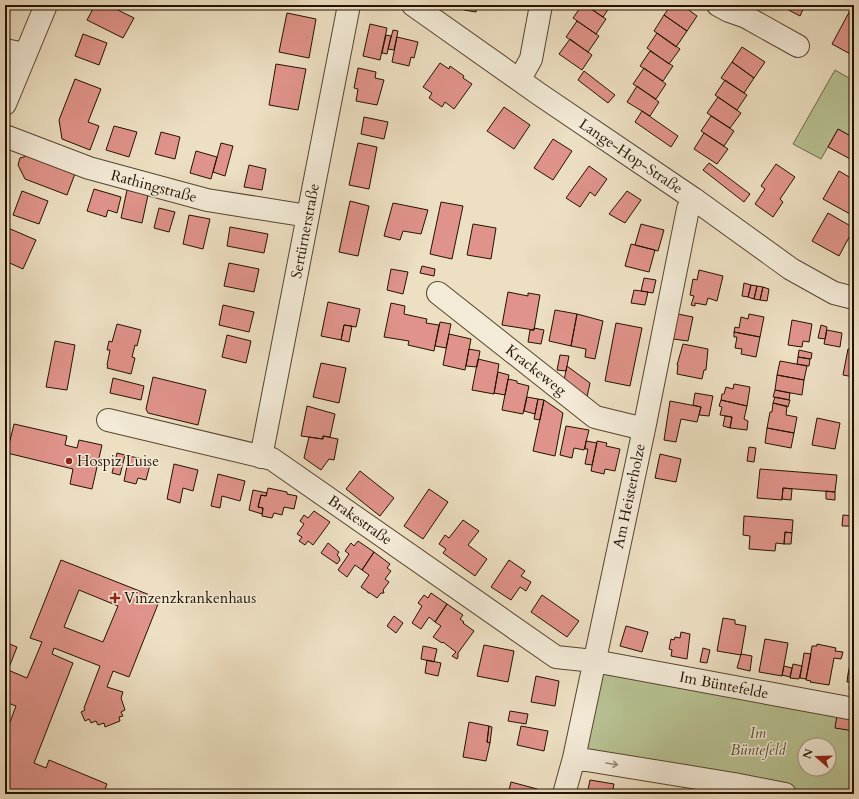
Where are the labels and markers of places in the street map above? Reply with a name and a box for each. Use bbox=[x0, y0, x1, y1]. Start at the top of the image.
place label: Hospiz Luise bbox=[77, 451, 159, 471]
marker: Hospiz Luise bbox=[64, 456, 74, 466]
place label: Vinzenzkrankenhaus bbox=[124, 588, 256, 608]
marker: Vinzenzkrankenhaus bbox=[109, 592, 121, 604]

